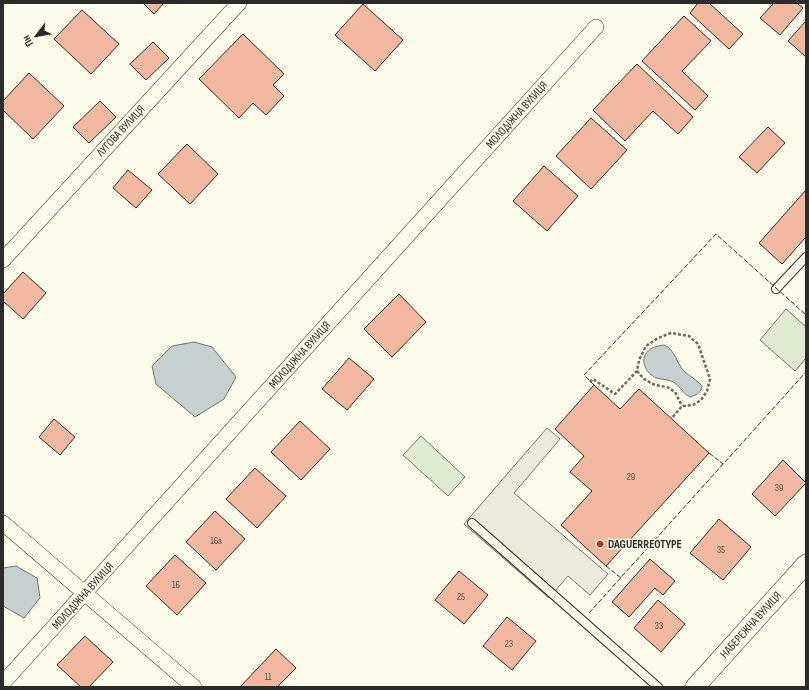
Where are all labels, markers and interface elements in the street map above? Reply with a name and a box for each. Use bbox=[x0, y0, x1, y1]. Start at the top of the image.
north arrow bbox=[16, 16, 56, 56]
text: Пн bbox=[19, 33, 36, 49]
street label: МОЛОДІЖНА ВУЛИЦЯ bbox=[483, 78, 551, 152]
street label: ЛУГОВА ВУЛИЦЯ bbox=[93, 102, 148, 160]
street label: МОЛОДІЖНА ВУЛИЦЯ bbox=[266, 318, 334, 392]
house number: 29 bbox=[627, 471, 635, 483]
house number: 39 bbox=[775, 482, 783, 494]
house number: 16а bbox=[210, 535, 222, 547]
place label: DAGUERREOTYPE bbox=[608, 537, 682, 552]
marker: DAGUERREOTYPE bbox=[595, 539, 605, 549]
house number: 35 bbox=[717, 544, 725, 556]
street label: МОЛОДІЖНА ВУЛИЦЯ bbox=[49, 559, 117, 633]
house number: 16 bbox=[172, 579, 180, 591]
street label: НАБЕРЕЖНА ВУЛИЦЯ bbox=[717, 588, 785, 662]
house number: 25 bbox=[457, 591, 465, 603]
house number: 33 bbox=[655, 620, 663, 632]
house number: 23 bbox=[505, 638, 513, 650]
house number: 11 bbox=[265, 671, 272, 683]

